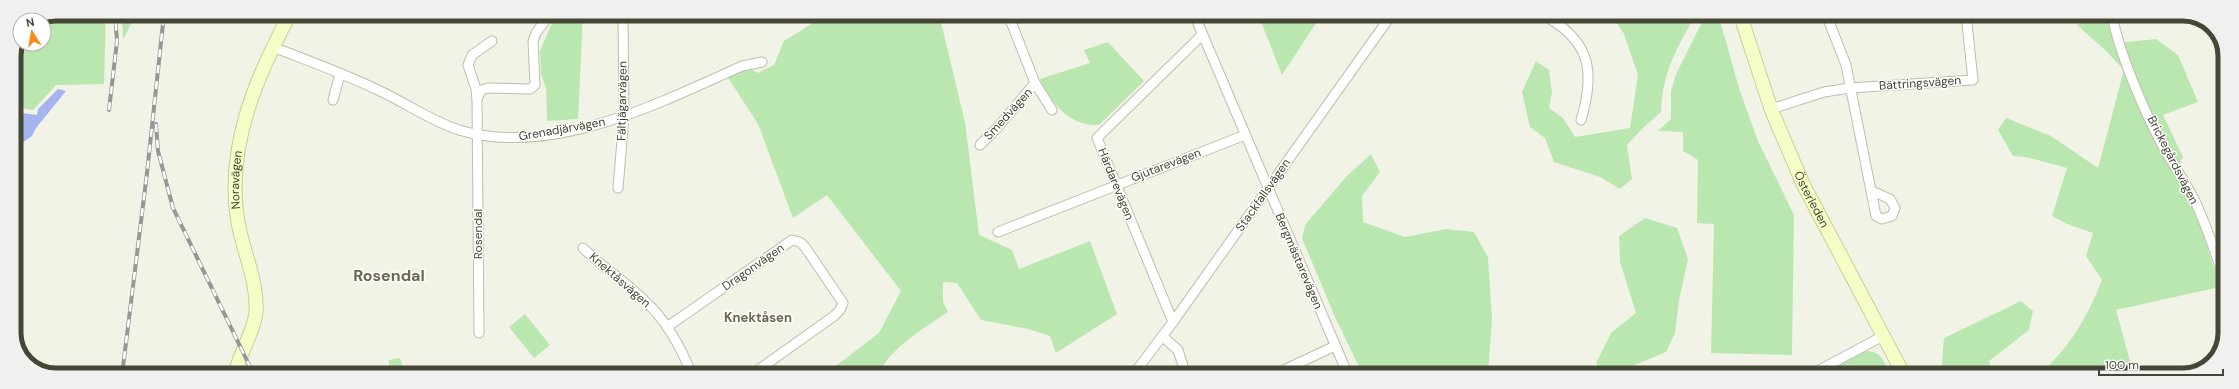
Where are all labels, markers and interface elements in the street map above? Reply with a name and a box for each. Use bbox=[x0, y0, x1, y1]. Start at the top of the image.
north arrow bbox=[12, 12, 52, 52]
text: N bbox=[25, 15, 35, 30]
street label: Fältjägarvägen bbox=[613, 61, 631, 141]
street label: Bättringsvägen bbox=[1878, 72, 1962, 94]
street label: Smedvägen bbox=[980, 85, 1036, 143]
street label: Grenadjärvägen bbox=[517, 113, 607, 144]
street label: Brickegårdsvägen bbox=[2144, 113, 2202, 207]
street label: Gjutarevägen bbox=[1129, 144, 1203, 186]
street label: Härdarevägen bbox=[1094, 146, 1138, 223]
street label: Noravägen bbox=[227, 149, 246, 210]
street label: Stackfallsvägen bbox=[1232, 155, 1294, 235]
street label: Österleden bbox=[1790, 169, 1833, 231]
street label: Rosendal bbox=[470, 209, 486, 259]
street label: Bergmästarevägen bbox=[1272, 211, 1326, 312]
street label: Dragonvägen bbox=[719, 240, 787, 294]
street label: Knektåsvägen bbox=[586, 249, 654, 311]
district label: Rosendal bbox=[353, 265, 425, 286]
district label: Knektåsen bbox=[724, 309, 792, 326]
scale bar bbox=[2099, 351, 2223, 377]
text: 100 m bbox=[2105, 357, 2139, 373]

